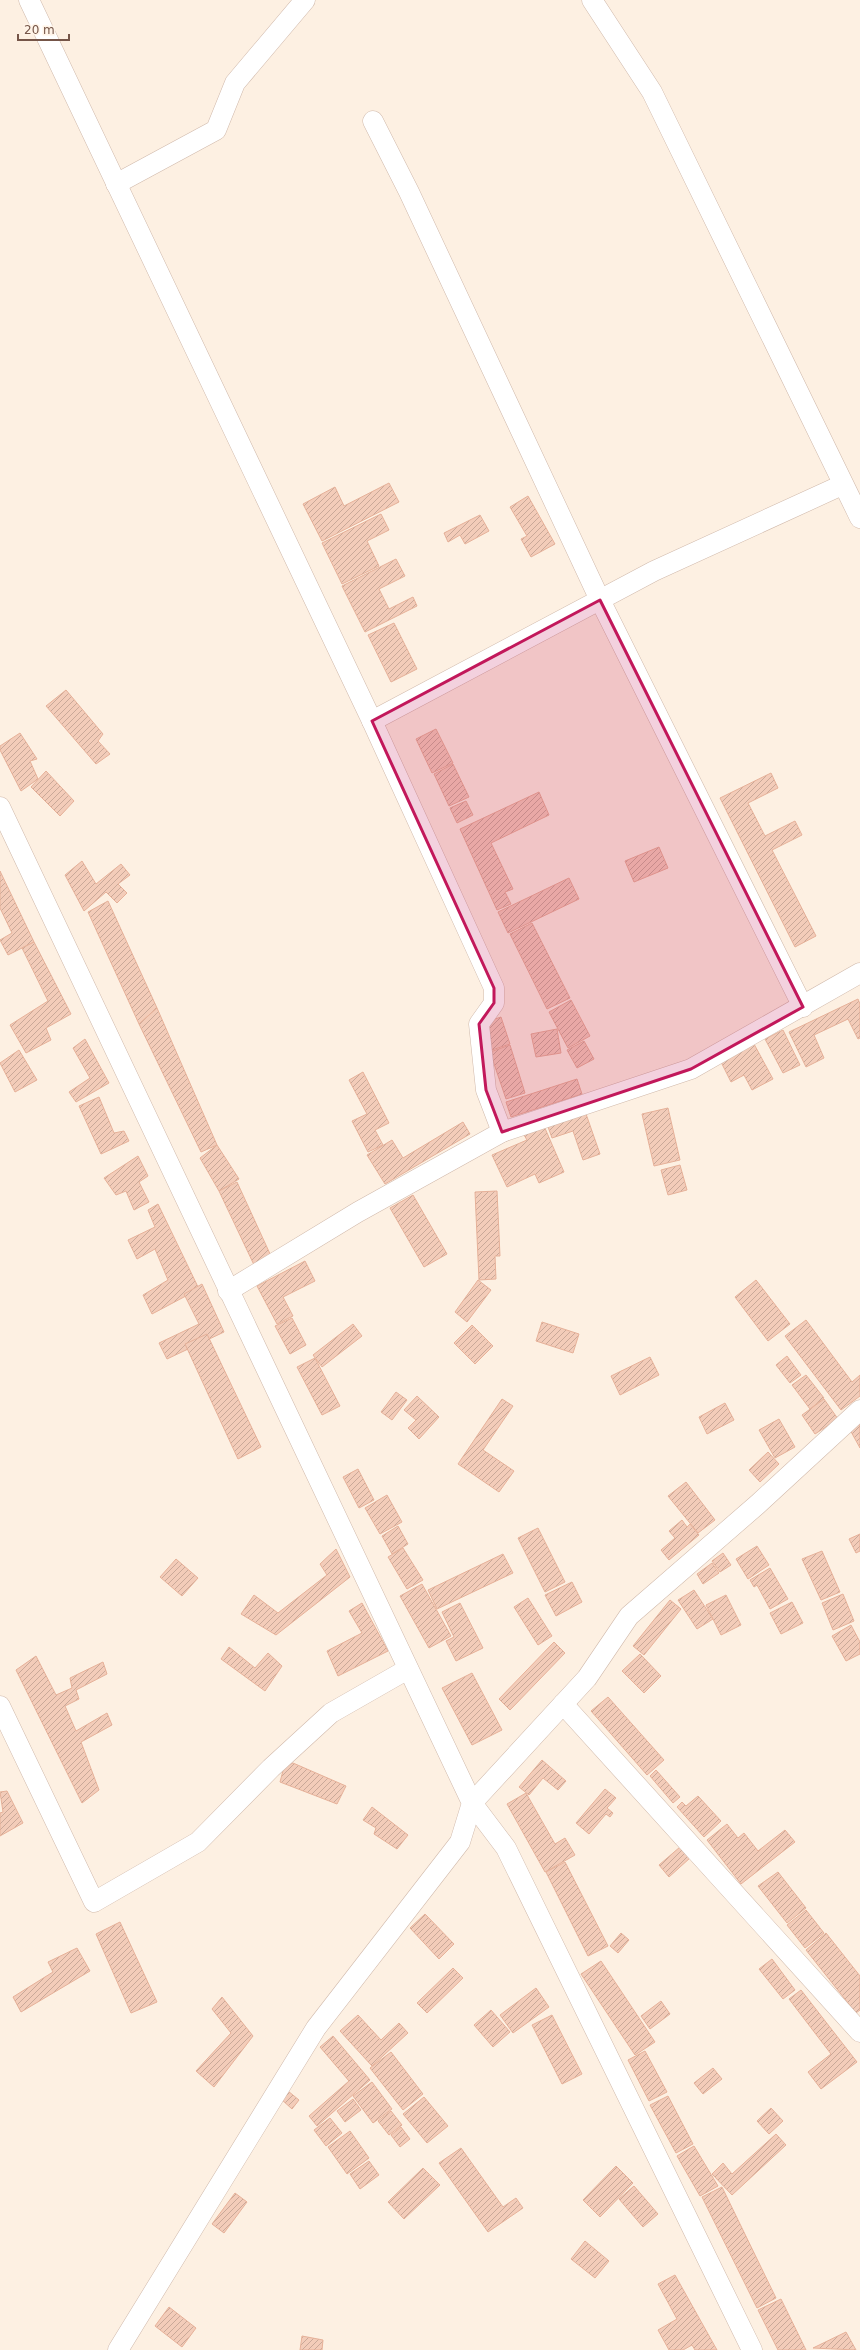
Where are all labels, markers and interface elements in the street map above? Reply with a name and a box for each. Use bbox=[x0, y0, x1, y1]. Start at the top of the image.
scale bar bbox=[18, 16, 69, 42]
text: 20 m bbox=[24, 23, 55, 37]

